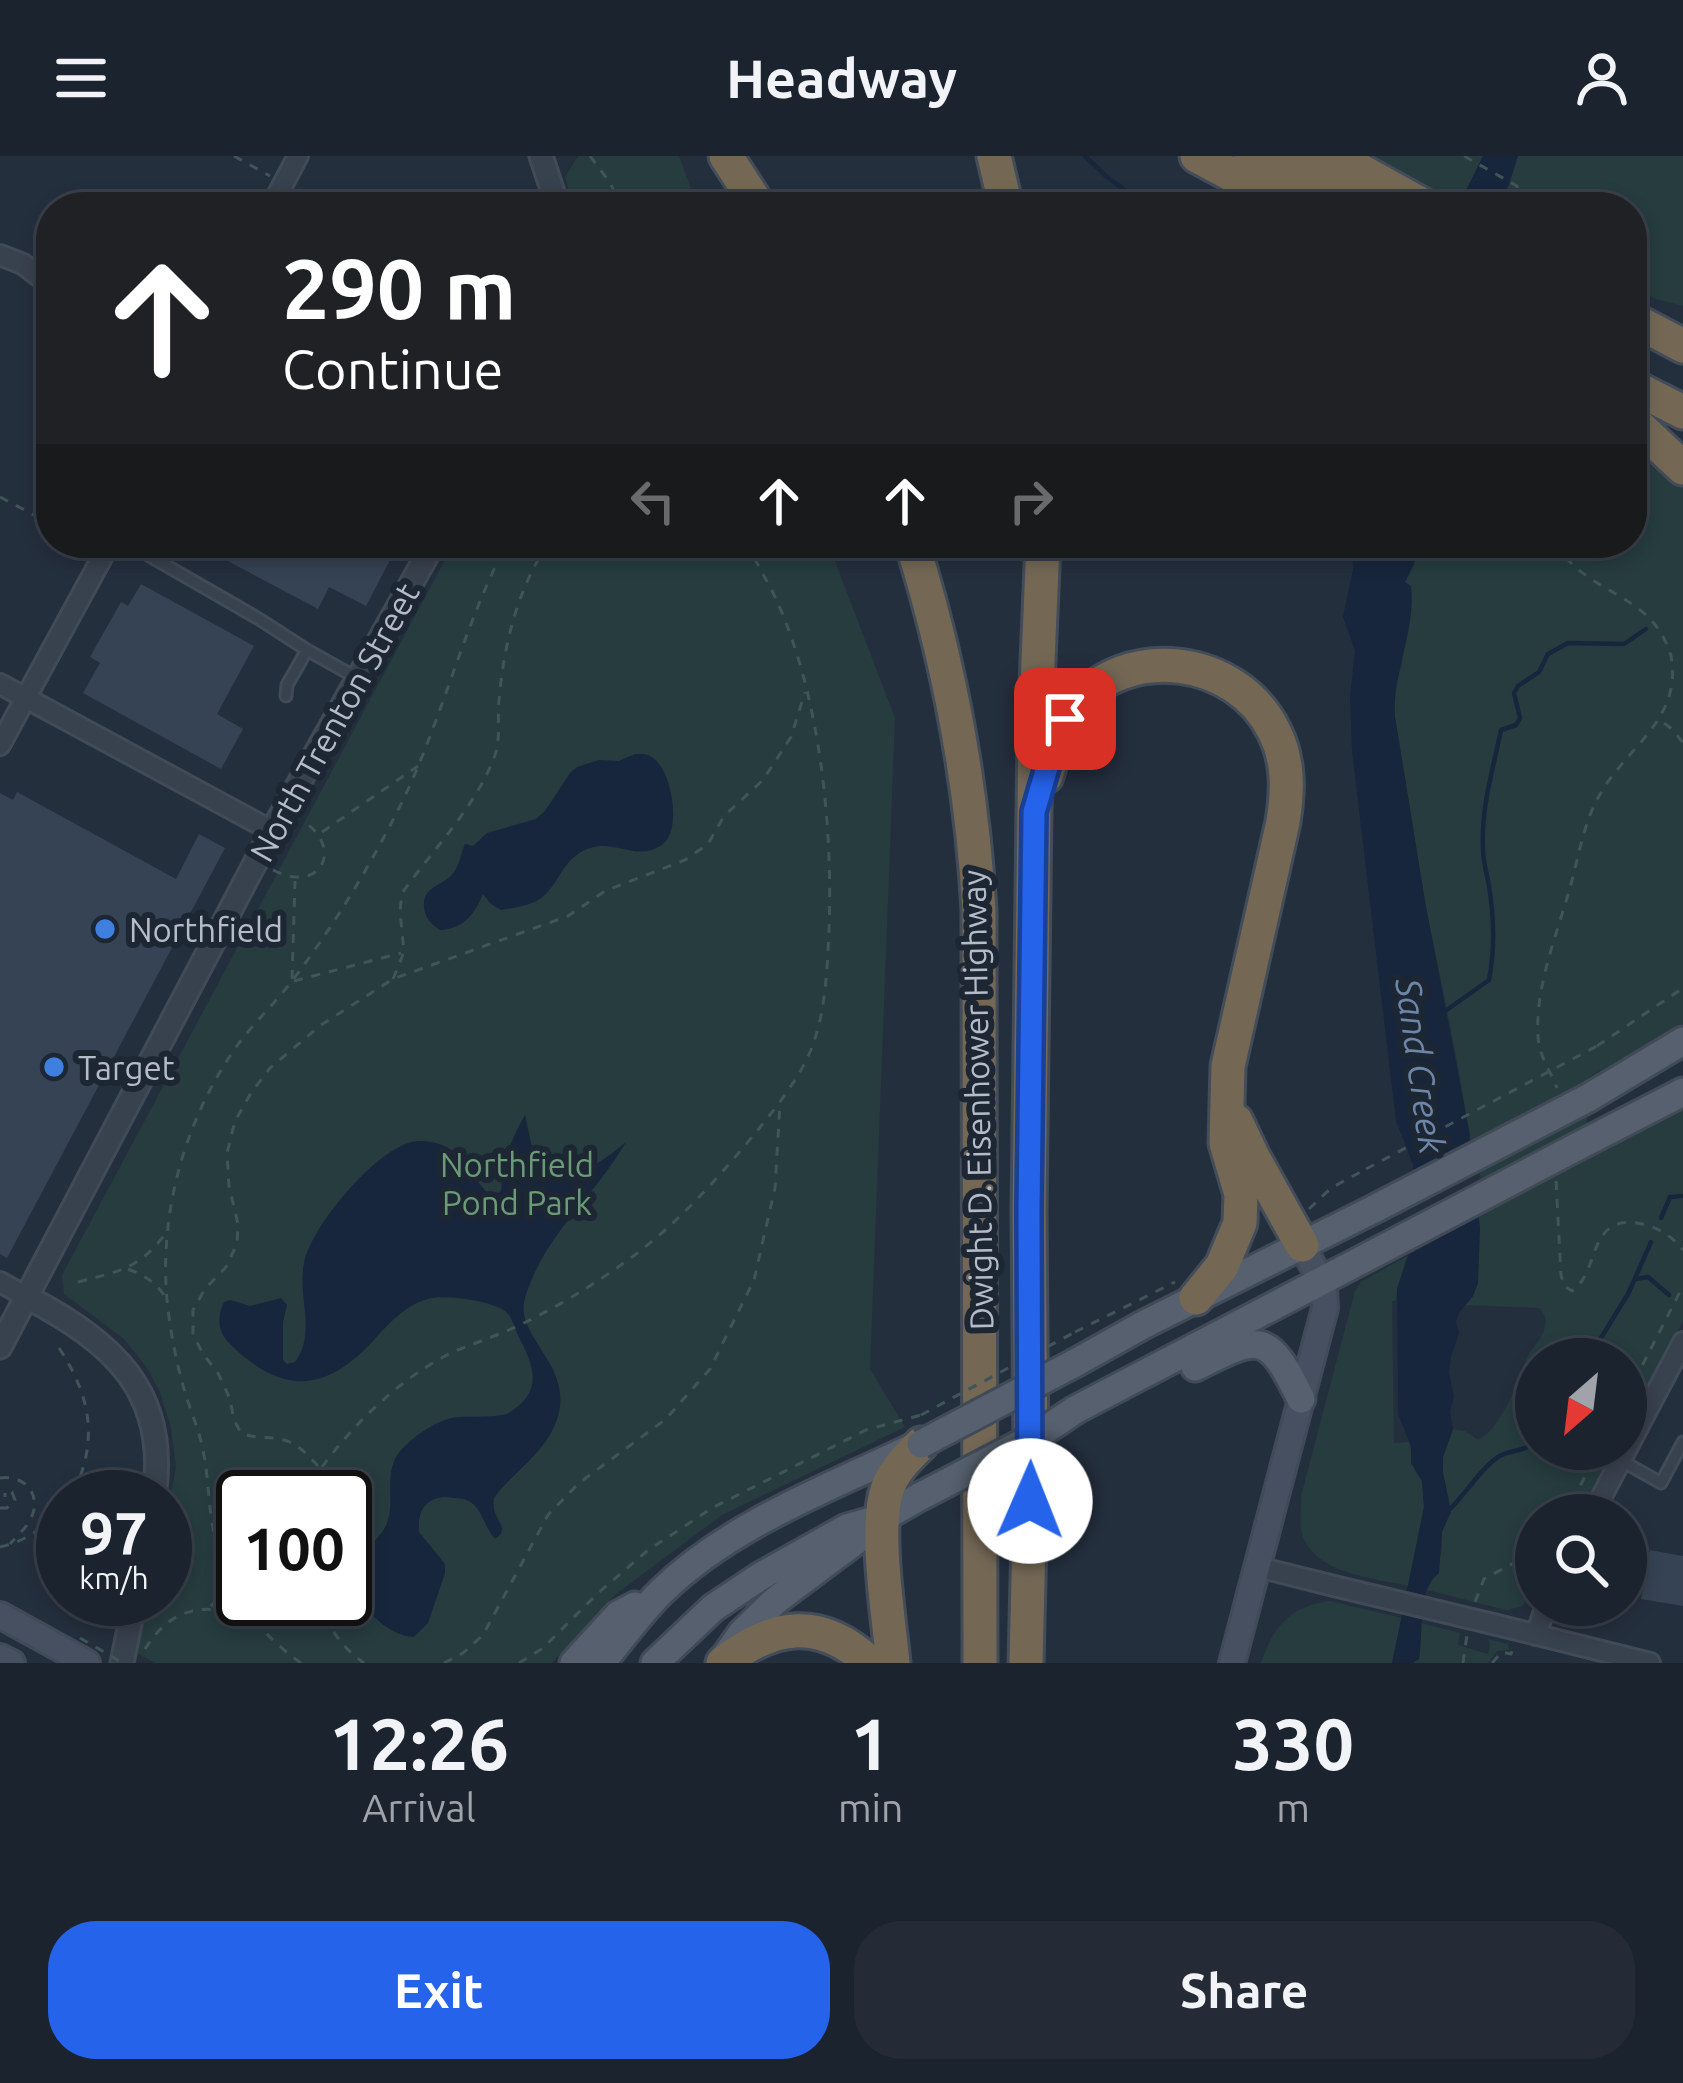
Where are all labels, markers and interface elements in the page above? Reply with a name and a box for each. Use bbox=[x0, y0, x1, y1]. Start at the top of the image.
icon: menu bbox=[48, 45, 114, 111]
icon: person bbox=[1569, 45, 1635, 111]
text: Headway bbox=[726, 48, 957, 108]
icon: ahead bbox=[84, 240, 240, 396]
text: 290 m bbox=[282, 241, 516, 335]
text: Continue bbox=[282, 339, 503, 399]
icon: left bbox=[620, 468, 686, 534]
icon: ahead bbox=[746, 468, 812, 534]
icon: ahead bbox=[872, 468, 938, 534]
icon: right bbox=[998, 468, 1064, 534]
street label: North Trenton Street bbox=[242, 576, 426, 868]
pin bbox=[1014, 668, 1116, 770]
icon: arrive bbox=[1032, 686, 1098, 752]
street label: Dwight D. Eisenhower Highway bbox=[954, 869, 1000, 1331]
place label: Northfield bbox=[129, 911, 283, 948]
marker: Northfield bbox=[92, 916, 118, 942]
water label: Sand Creek bbox=[1388, 974, 1454, 1157]
place label: Target bbox=[78, 1049, 175, 1086]
marker: Target bbox=[41, 1054, 67, 1080]
park label: Northfield Pond Park bbox=[440, 1146, 594, 1221]
north arrow bbox=[1515, 1338, 1647, 1470]
map controls bbox=[1515, 1338, 1647, 1626]
position arrow bbox=[967, 1438, 1093, 1564]
speed limit sign: 100 bbox=[216, 1470, 372, 1626]
button: search bbox=[1515, 1494, 1647, 1626]
text: 97 bbox=[80, 1499, 148, 1566]
text: km/h bbox=[79, 1561, 149, 1595]
text: 12:26 bbox=[329, 1703, 509, 1784]
text: 1 bbox=[850, 1703, 891, 1784]
text: 330 bbox=[1232, 1703, 1354, 1784]
text: Arrival bbox=[362, 1786, 476, 1829]
text: min bbox=[838, 1786, 903, 1829]
text: m bbox=[1276, 1786, 1310, 1829]
button: Exit bbox=[48, 1921, 830, 2059]
button: Share bbox=[854, 1921, 1635, 2059]

